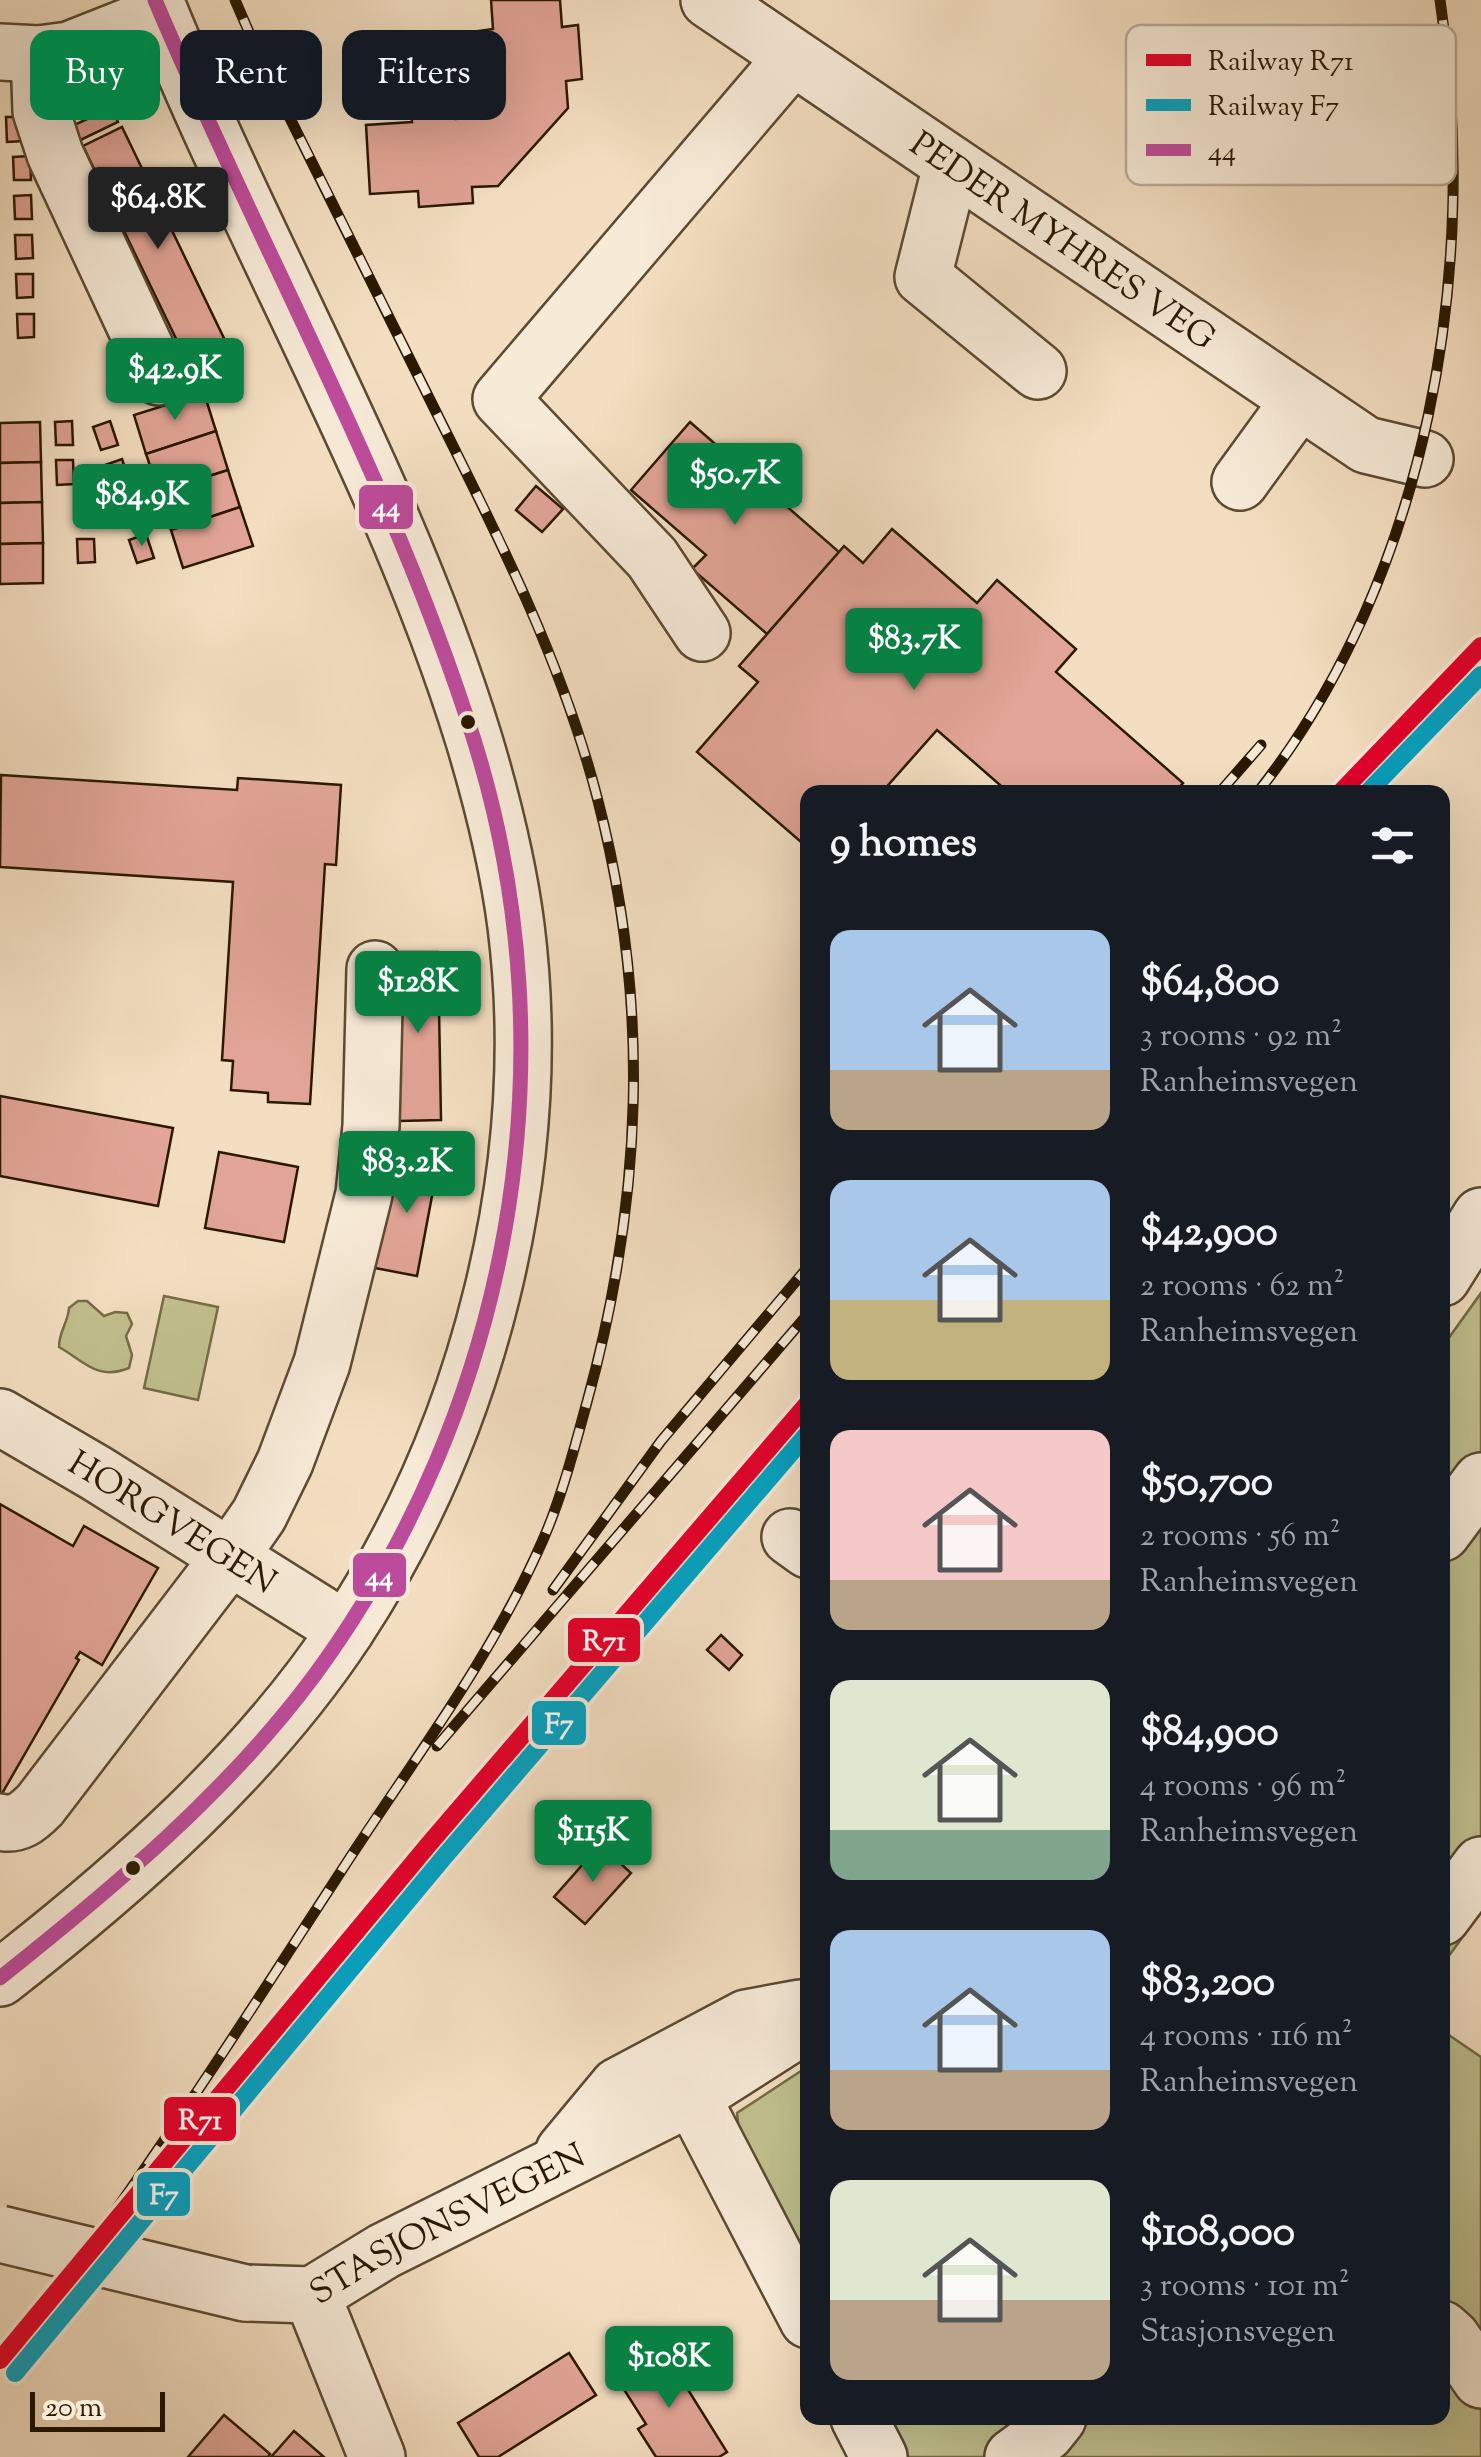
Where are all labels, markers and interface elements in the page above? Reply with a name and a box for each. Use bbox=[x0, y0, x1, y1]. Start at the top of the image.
legend bbox=[1126, 25, 1456, 185]
chip: Buy bbox=[30, 30, 160, 120]
chip: Rent bbox=[180, 30, 322, 120]
chip: Filters bbox=[342, 30, 506, 120]
text: Railway R71 bbox=[1208, 43, 1354, 83]
text: Railway F7 bbox=[1208, 88, 1339, 128]
street label: PEDER MYHRES VEG bbox=[898, 121, 1225, 365]
text: 44 bbox=[1208, 133, 1236, 173]
pin: $64.8K bbox=[77, 167, 239, 252]
text: $64.8K bbox=[110, 176, 206, 222]
pin: $42.9K bbox=[94, 338, 256, 423]
text: $42.9K bbox=[128, 347, 222, 393]
pin: $50.7K bbox=[654, 443, 816, 528]
text: $50.7K bbox=[689, 452, 781, 498]
pin: $84.9K bbox=[61, 464, 223, 549]
text: $84.9K bbox=[94, 473, 190, 519]
line badge: 44 bbox=[357, 483, 415, 531]
text: 44 bbox=[371, 489, 400, 529]
pin: $83.7K bbox=[833, 608, 995, 693]
text: $83.7K bbox=[867, 617, 961, 663]
unlabelled marker bbox=[458, 712, 478, 732]
text: 9 homes bbox=[830, 815, 977, 875]
icon: filters bbox=[1365, 818, 1420, 873]
pin: $128K bbox=[348, 951, 488, 1036]
text: $64,800 bbox=[1140, 954, 1280, 1014]
text: $128K bbox=[377, 960, 459, 1006]
icon: home bbox=[910, 970, 1030, 1090]
text: 3 rooms · 92 m² bbox=[1140, 1014, 1342, 1060]
text: Ranheimsvegen bbox=[1140, 1060, 1358, 1106]
pin: $83.2K bbox=[326, 1131, 488, 1216]
text: $83.2K bbox=[361, 1140, 453, 1186]
text: $42,900 bbox=[1140, 1204, 1278, 1264]
icon: home bbox=[910, 1220, 1030, 1340]
text: 2 rooms · 62 m² bbox=[1140, 1264, 1344, 1310]
text: Ranheimsvegen bbox=[1140, 1310, 1358, 1356]
street label: HORGVEGEN bbox=[57, 1440, 285, 1609]
text: $50,700 bbox=[1140, 1454, 1273, 1514]
icon: home bbox=[910, 1470, 1030, 1590]
text: 2 rooms · 56 m² bbox=[1140, 1514, 1340, 1560]
line badge: 44 bbox=[351, 1551, 408, 1599]
text: 44 bbox=[364, 1558, 393, 1598]
text: Ranheimsvegen bbox=[1140, 1560, 1358, 1606]
line badge: R71 bbox=[566, 1616, 642, 1664]
text: R71 bbox=[582, 1623, 626, 1663]
line badge: F7 bbox=[530, 1699, 588, 1747]
text: $84,900 bbox=[1140, 1704, 1279, 1764]
text: F7 bbox=[544, 1706, 574, 1746]
icon: home bbox=[910, 1720, 1030, 1840]
text: 4 rooms · 96 m² bbox=[1140, 1764, 1346, 1810]
pin: $115K bbox=[523, 1800, 663, 1885]
text: $115K bbox=[557, 1809, 629, 1855]
text: Ranheimsvegen bbox=[1140, 1810, 1358, 1856]
unlabelled marker bbox=[123, 1858, 143, 1878]
text: $83,200 bbox=[1140, 1954, 1275, 2014]
icon: home bbox=[910, 1970, 1030, 2090]
text: 4 rooms · 116 m² bbox=[1140, 2014, 1352, 2060]
text: Ranheimsvegen bbox=[1140, 2060, 1358, 2106]
line badge: R71 bbox=[162, 2095, 238, 2143]
text: R71 bbox=[178, 2102, 222, 2142]
street label: STASJONSVEGEN bbox=[301, 2132, 595, 2320]
line badge: F7 bbox=[135, 2170, 192, 2218]
text: F7 bbox=[149, 2177, 179, 2217]
text: $108,000 bbox=[1140, 2204, 1295, 2264]
icon: home bbox=[910, 2220, 1030, 2340]
text: 3 rooms · 101 m² bbox=[1140, 2264, 1350, 2310]
text: Stasjonsvegen bbox=[1140, 2310, 1335, 2356]
pin: $108K bbox=[599, 2326, 739, 2411]
text: $108K bbox=[627, 2335, 711, 2381]
scale bar bbox=[30, 2387, 165, 2432]
text: 20 m bbox=[45, 2389, 102, 2429]

